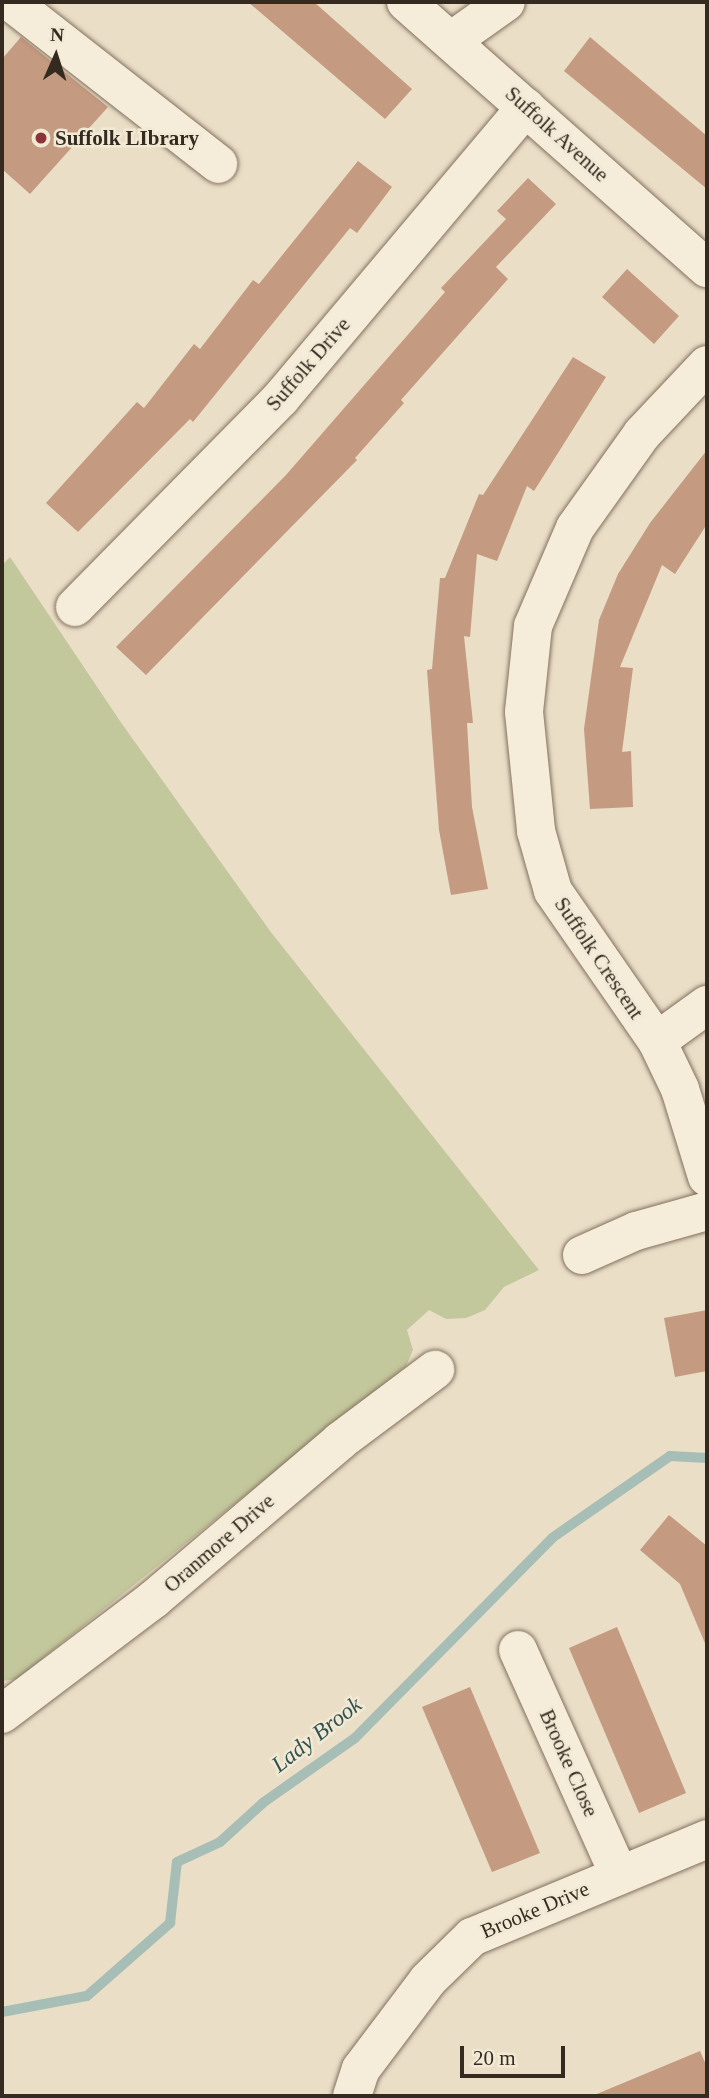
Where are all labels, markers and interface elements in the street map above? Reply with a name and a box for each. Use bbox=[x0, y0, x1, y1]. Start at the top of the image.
north arrow bbox=[21, 21, 91, 91]
text: N bbox=[50, 24, 65, 45]
street label: Suffolk Avenue bbox=[500, 81, 614, 187]
place label: Suffolk LIbrary bbox=[55, 125, 199, 151]
marker: Suffolk LIbrary bbox=[33, 130, 49, 146]
street label: Suffolk Drive bbox=[261, 312, 355, 416]
street label: Suffolk Crescent bbox=[549, 892, 649, 1024]
street label: Oranmore Drive bbox=[159, 1488, 279, 1598]
water label: Lady Brook bbox=[266, 1691, 368, 1779]
street label: Brooke Close bbox=[534, 1705, 604, 1821]
street label: Brooke Drive bbox=[477, 1876, 593, 1944]
scale bar bbox=[464, 2032, 569, 2076]
text: 20 m bbox=[473, 2046, 516, 2070]

